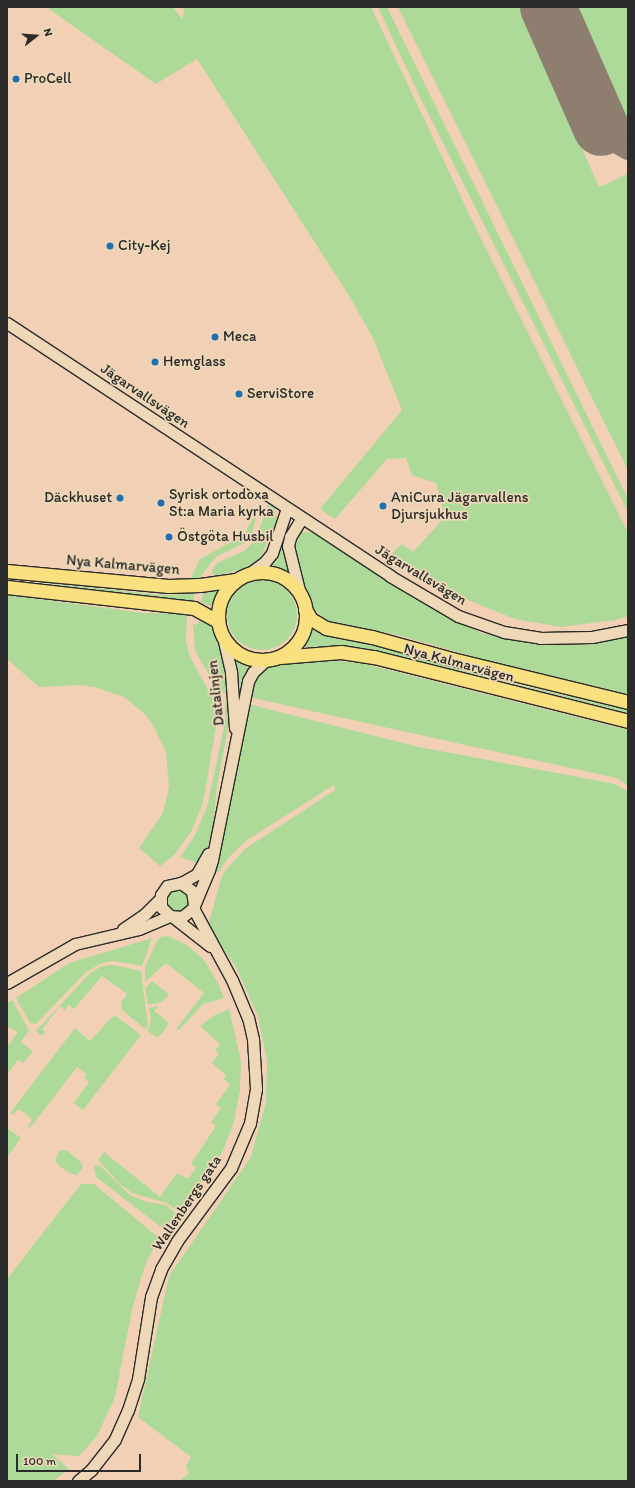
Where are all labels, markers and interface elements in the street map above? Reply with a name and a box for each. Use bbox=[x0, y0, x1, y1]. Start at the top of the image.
north arrow bbox=[16, 16, 56, 56]
text: N bbox=[41, 27, 55, 38]
place label: ProCell bbox=[24, 70, 71, 88]
marker: ProCell bbox=[11, 74, 21, 84]
place label: City-Kej bbox=[118, 237, 170, 255]
marker: City-Kej bbox=[105, 241, 115, 251]
place label: Meca bbox=[223, 328, 256, 346]
marker: Meca bbox=[210, 332, 220, 342]
place label: Hemglass bbox=[163, 353, 226, 371]
marker: Hemglass bbox=[150, 357, 160, 367]
street label: Jägarvallsvägen bbox=[97, 360, 193, 432]
place label: ServiStore bbox=[247, 385, 314, 403]
marker: ServiStore bbox=[234, 389, 244, 399]
place label: Syrisk ortodoxa St:a Maria kyrka bbox=[169, 485, 275, 520]
place label: AniCura Jägarvallens Djursjukhus bbox=[391, 488, 529, 523]
place label: Däckhuset bbox=[44, 489, 112, 507]
marker: Däckhuset bbox=[115, 493, 125, 503]
marker: Syrisk ortodoxa St:a Maria kyrka bbox=[156, 498, 166, 508]
marker: AniCura Jägarvallens Djursjukhus bbox=[378, 501, 388, 511]
place label: Östgöta Husbil bbox=[177, 528, 274, 546]
marker: Östgöta Husbil bbox=[164, 532, 174, 542]
street label: Jägarvallsvägen bbox=[372, 541, 470, 609]
street label: Nya Kalmarvägen bbox=[66, 551, 180, 579]
street label: Nya Kalmarvägen bbox=[402, 640, 516, 686]
street label: Datalinjen bbox=[204, 659, 228, 727]
street label: Wallenbergs gata bbox=[148, 1152, 226, 1254]
scale bar bbox=[18, 1446, 143, 1472]
text: 100 m bbox=[23, 1454, 56, 1468]

